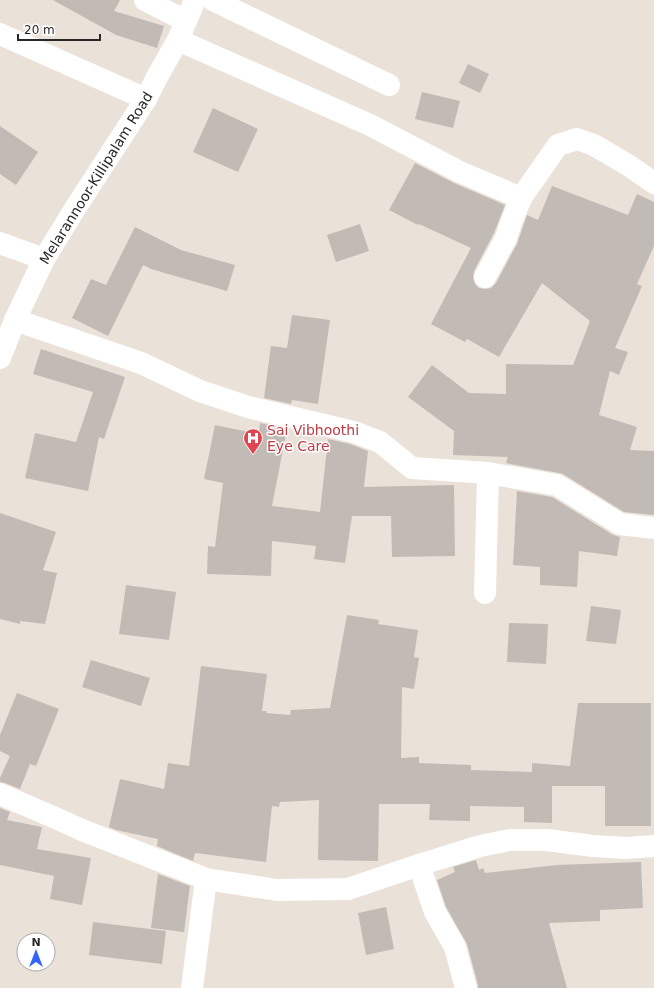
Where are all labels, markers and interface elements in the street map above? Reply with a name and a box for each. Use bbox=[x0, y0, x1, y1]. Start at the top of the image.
scale bar bbox=[18, 16, 100, 42]
text: 20 m bbox=[24, 23, 55, 37]
street label: Melarannoor-Killipalam Road bbox=[36, 89, 156, 267]
place label: Sai Vibhoothi Eye Care bbox=[267, 422, 359, 454]
hospital icon: Sai Vibhoothi Eye Care bbox=[242, 427, 264, 455]
north arrow bbox=[16, 932, 56, 972]
text: N bbox=[31, 936, 41, 949]

